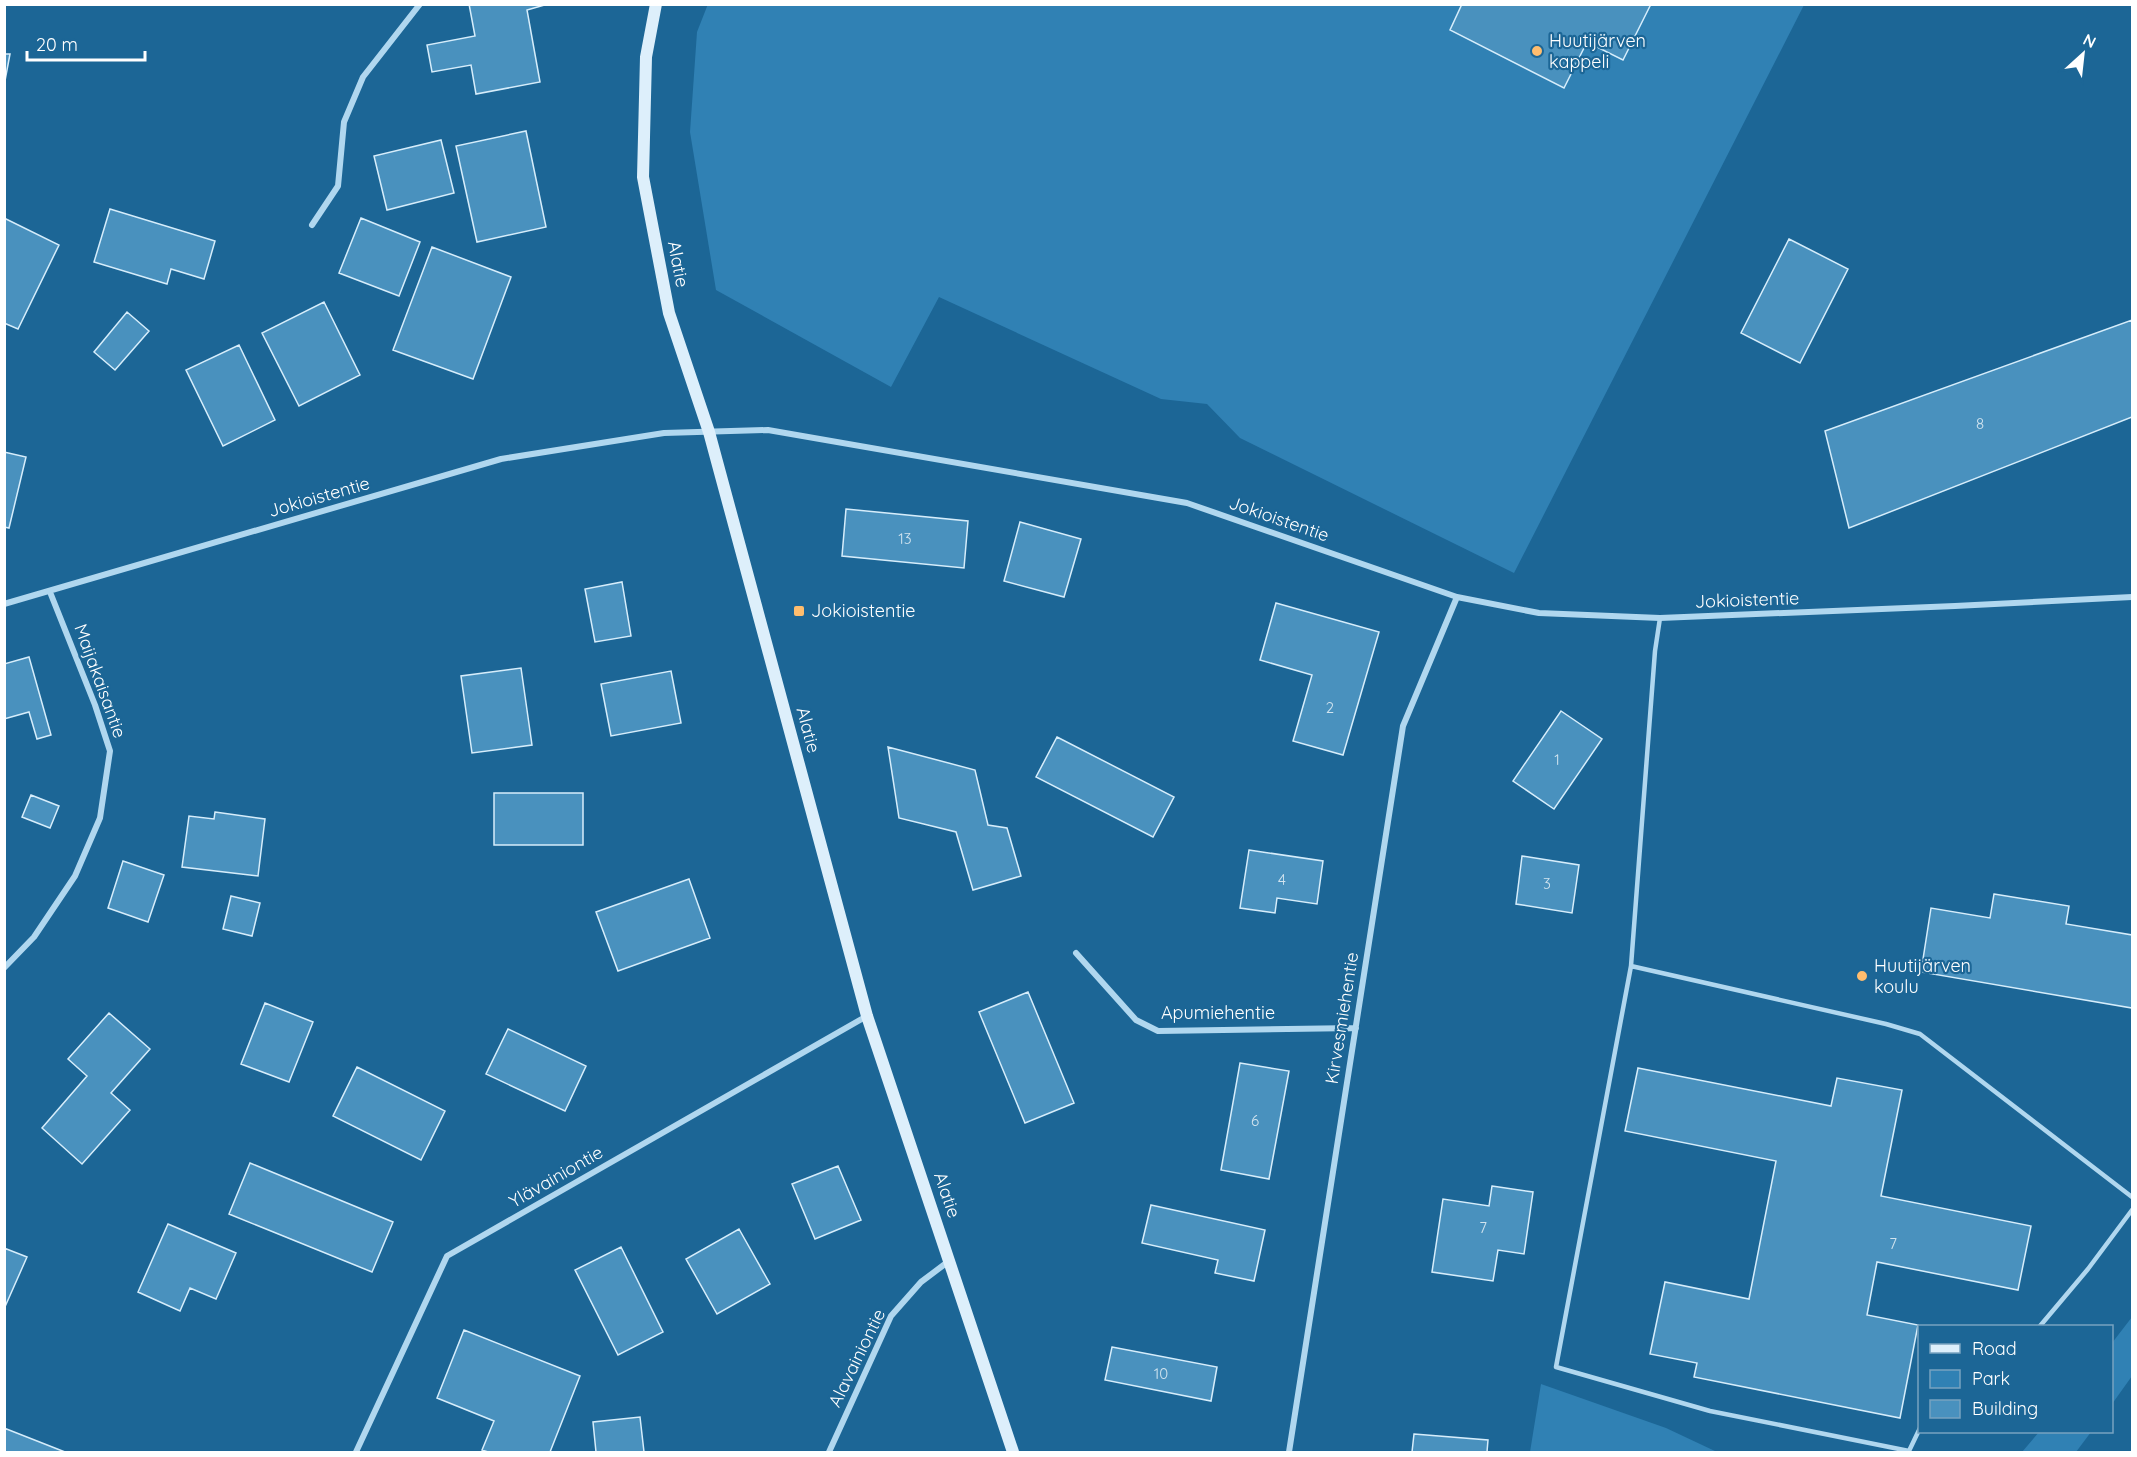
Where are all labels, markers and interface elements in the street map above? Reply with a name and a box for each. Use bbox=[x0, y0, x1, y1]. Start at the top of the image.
scale bar bbox=[27, 24, 146, 62]
north arrow bbox=[2053, 24, 2113, 84]
place label: Huutijärven kappeli bbox=[1549, 29, 1646, 73]
text: N bbox=[2080, 29, 2100, 52]
text: 20 m bbox=[36, 33, 78, 56]
marker: Huutijärven kappeli bbox=[1530, 44, 1544, 58]
street label: Alatie bbox=[663, 239, 694, 289]
house number: 8 bbox=[1976, 414, 1984, 433]
street label: Jokioistentie bbox=[265, 471, 372, 522]
street label: Jokioistentie bbox=[1226, 491, 1332, 546]
house number: 13 bbox=[898, 529, 912, 548]
street label: Jokioistentie bbox=[1694, 586, 1800, 613]
place label: Jokioistentie bbox=[811, 599, 916, 622]
marker: Jokioistentie bbox=[792, 604, 806, 618]
street label: Maijakaisantie bbox=[69, 621, 132, 741]
house number: 2 bbox=[1326, 698, 1334, 717]
street label: Alatie bbox=[791, 704, 826, 755]
house number: 1 bbox=[1554, 750, 1560, 769]
house number: 4 bbox=[1278, 870, 1286, 889]
house number: 3 bbox=[1543, 874, 1551, 893]
street label: Kirvesmiehentie bbox=[1320, 950, 1363, 1086]
place label: Huutijärven koulu bbox=[1874, 954, 1971, 998]
marker: Huutijärven koulu bbox=[1855, 969, 1869, 983]
street label: Apumiehentie bbox=[1161, 1001, 1275, 1024]
house number: 6 bbox=[1251, 1111, 1259, 1130]
street label: Ylävainiontie bbox=[505, 1140, 607, 1213]
street label: Alatie bbox=[929, 1169, 966, 1221]
house number: 7 bbox=[1479, 1218, 1487, 1237]
house number: 7 bbox=[1889, 1234, 1897, 1253]
street label: Alavainiontie bbox=[823, 1305, 890, 1411]
legend bbox=[1918, 1325, 2113, 1433]
text: Road bbox=[1972, 1337, 2017, 1360]
house number: 10 bbox=[1154, 1364, 1168, 1383]
text: Park bbox=[1972, 1367, 2010, 1390]
text: Building bbox=[1972, 1397, 2038, 1420]

